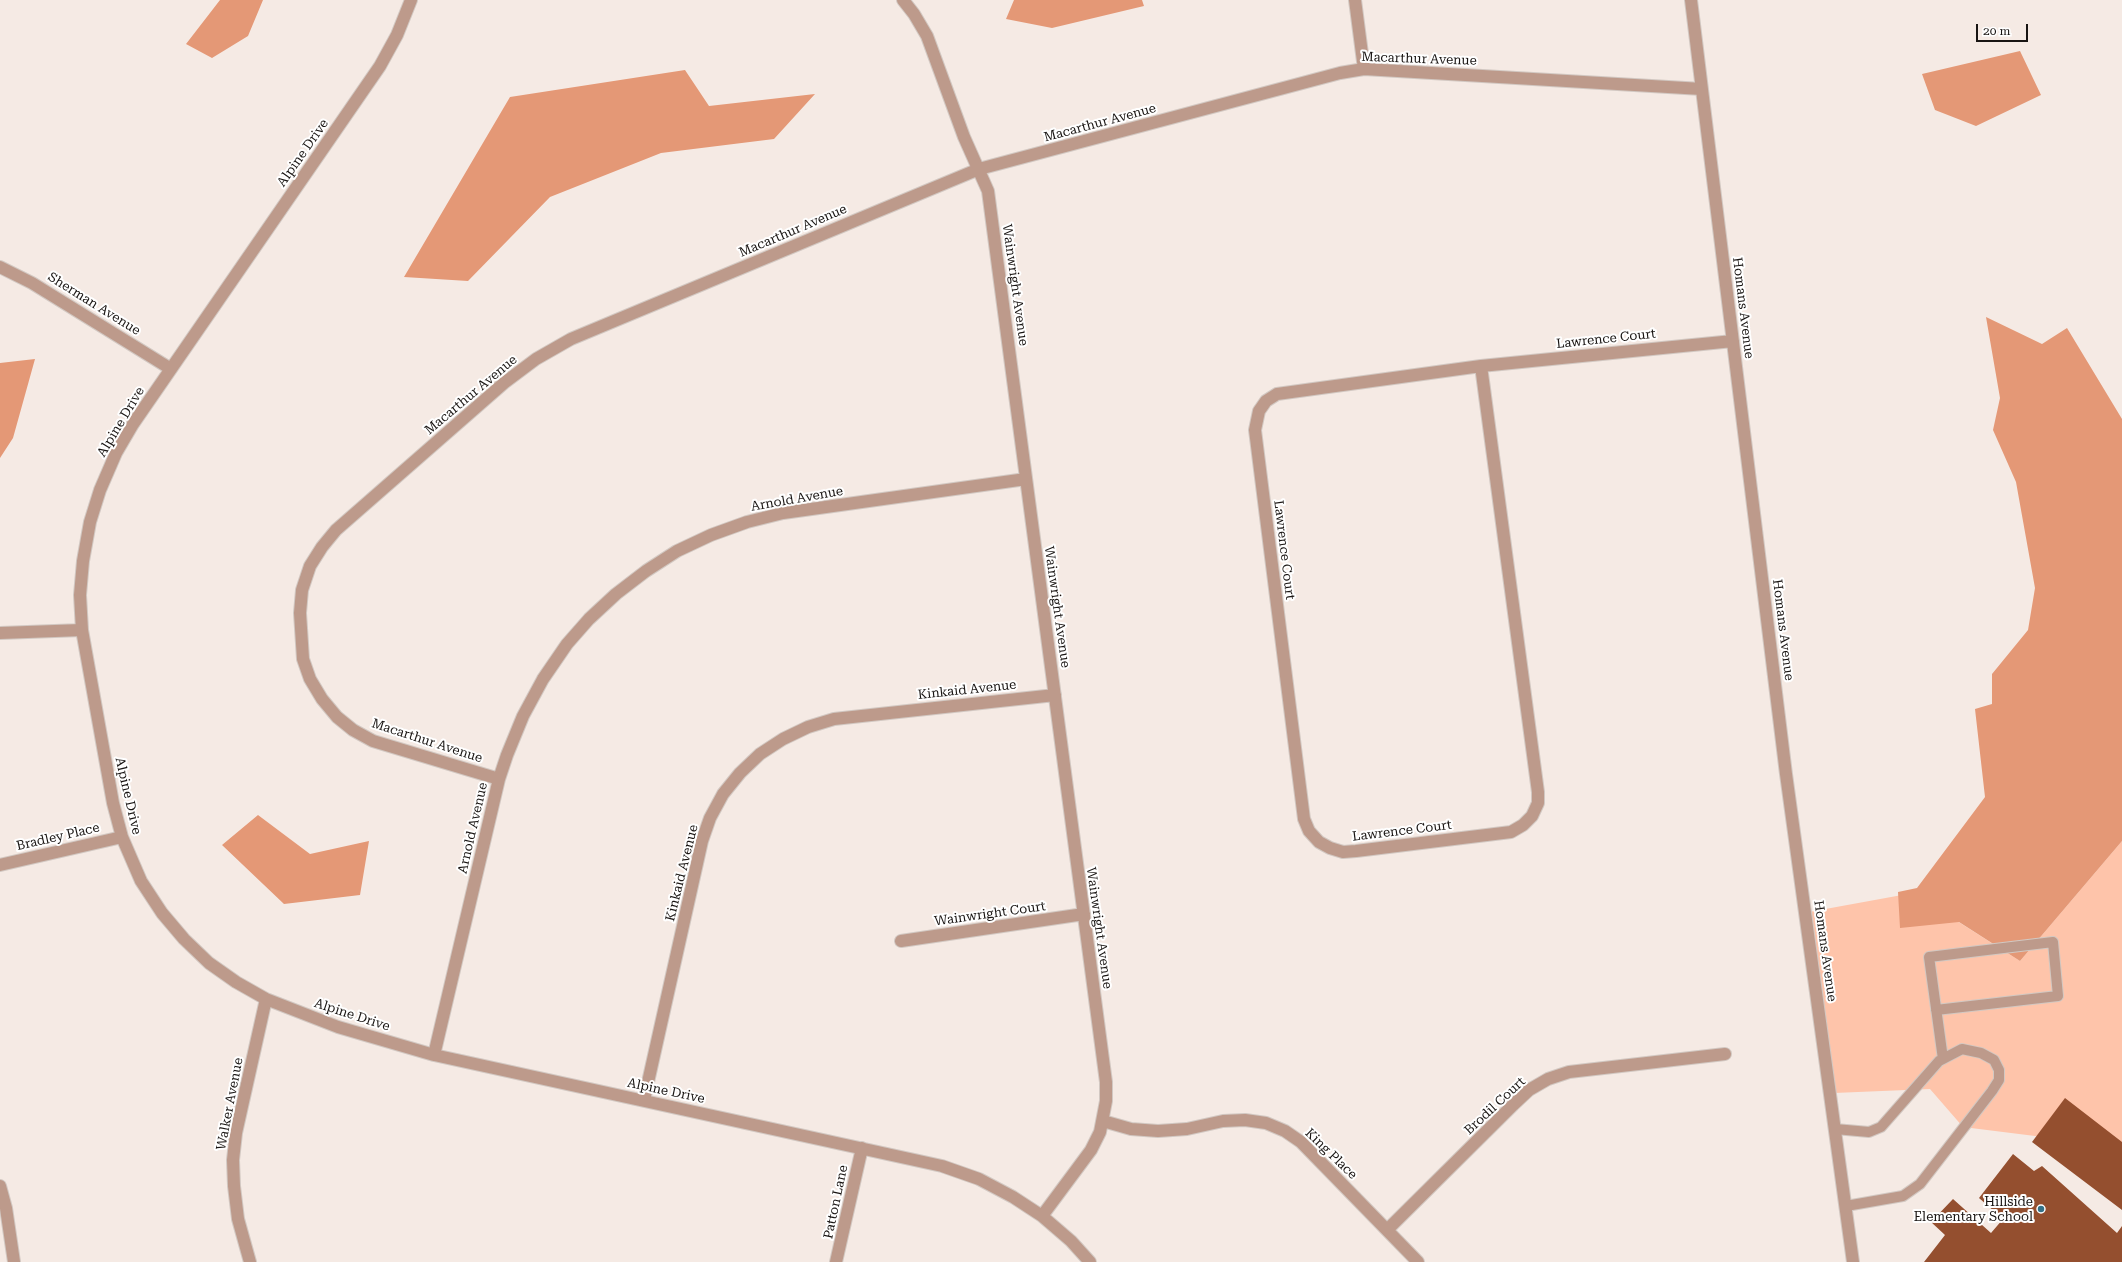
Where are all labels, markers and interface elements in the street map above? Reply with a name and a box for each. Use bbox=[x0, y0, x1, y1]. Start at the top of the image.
scale bar bbox=[1978, 16, 2030, 42]
text: 20 m bbox=[1983, 24, 2010, 38]
street label: Macarthur Avenue bbox=[1361, 49, 1477, 69]
street label: Macarthur Avenue bbox=[1042, 101, 1158, 145]
street label: Alpine Drive bbox=[274, 116, 332, 190]
street label: Macarthur Avenue bbox=[737, 201, 849, 261]
street label: Wainwright Avenue bbox=[999, 223, 1031, 347]
street label: Homans Avenue bbox=[1729, 256, 1757, 360]
street label: Sherman Avenue bbox=[45, 269, 143, 339]
street label: Lawrence Court bbox=[1555, 326, 1657, 352]
street label: Macarthur Avenue bbox=[422, 352, 520, 438]
street label: Alpine Drive bbox=[94, 384, 148, 460]
street label: Arnold Avenue bbox=[750, 483, 844, 515]
street label: Lawrence Court bbox=[1270, 499, 1298, 601]
street label: Wainwright Avenue bbox=[1041, 545, 1073, 669]
street label: Homans Avenue bbox=[1769, 578, 1797, 682]
street label: Kinkaid Avenue bbox=[917, 677, 1017, 703]
street label: Macarthur Avenue bbox=[370, 716, 484, 766]
street label: Alpine Drive bbox=[112, 756, 144, 836]
street label: Arnold Avenue bbox=[455, 781, 491, 875]
street label: Lawrence Court bbox=[1351, 817, 1453, 845]
street label: Bradley Place bbox=[15, 820, 101, 854]
street label: Kinkaid Avenue bbox=[662, 823, 702, 923]
street label: Wainwright Avenue bbox=[1083, 866, 1115, 990]
street label: Wainwright Court bbox=[933, 898, 1047, 930]
street label: Homans Avenue bbox=[1810, 899, 1840, 1003]
street label: Alpine Drive bbox=[312, 995, 392, 1035]
street label: Walker Avenue bbox=[213, 1056, 247, 1152]
street label: Brodil Court bbox=[1461, 1074, 1529, 1138]
street label: Alpine Drive bbox=[626, 1075, 706, 1107]
street label: King Place bbox=[1302, 1125, 1360, 1183]
street label: Patton Lane bbox=[821, 1164, 851, 1240]
place label: Hillside Elementary School bbox=[1914, 1194, 2033, 1225]
marker: Hillside Elementary School bbox=[2036, 1204, 2046, 1214]

